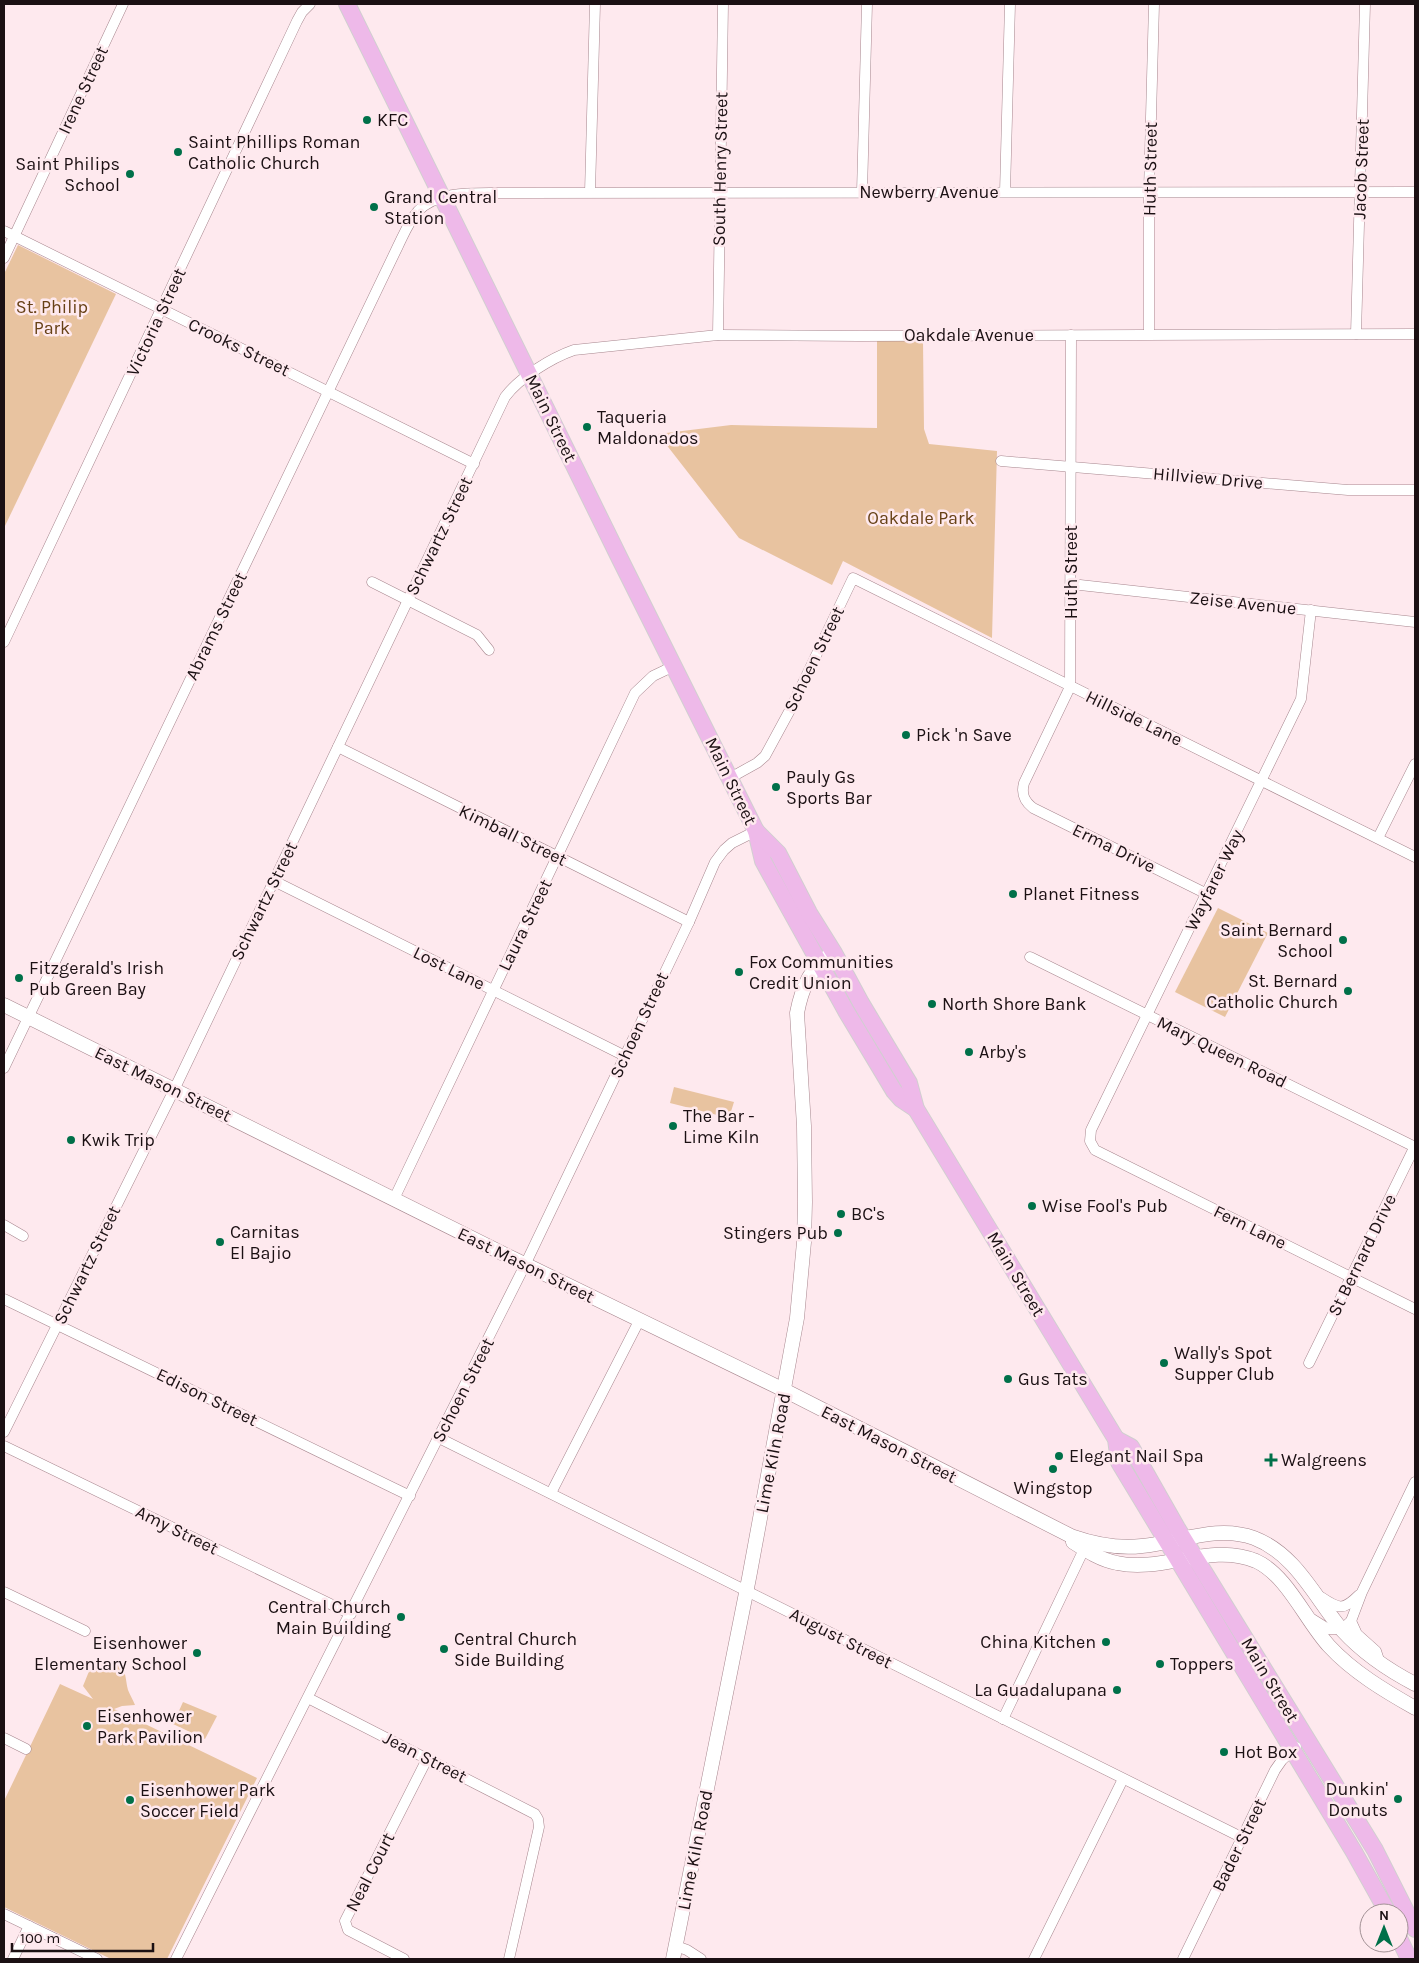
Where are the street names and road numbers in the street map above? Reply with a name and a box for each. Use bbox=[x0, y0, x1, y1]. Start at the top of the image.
street label: Irene Street bbox=[53, 42, 113, 138]
street label: South Henry Street bbox=[708, 91, 732, 246]
street label: Jacob Street bbox=[1348, 118, 1374, 220]
street label: Huth Street bbox=[1138, 121, 1162, 216]
street label: Newberry Avenue bbox=[859, 181, 999, 203]
street label: Victoria Street bbox=[121, 264, 191, 380]
street label: Crooks Street bbox=[185, 313, 294, 381]
street label: Oakdale Avenue bbox=[904, 324, 1034, 346]
street label: Main Street bbox=[520, 370, 582, 466]
street label: Hillview Drive bbox=[1152, 462, 1264, 494]
street label: Schwartz Street bbox=[401, 473, 477, 599]
street label: Huth Street bbox=[1060, 525, 1082, 619]
street label: Abrams Street bbox=[180, 568, 252, 684]
street label: Zeise Avenue bbox=[1188, 586, 1298, 620]
street label: Schoen Street bbox=[779, 602, 849, 715]
street label: Hillside Lane bbox=[1082, 685, 1186, 751]
street label: Main Street bbox=[700, 733, 762, 829]
street label: Kimball Street bbox=[455, 799, 571, 871]
street label: Erma Drive bbox=[1069, 818, 1159, 878]
street label: Wayfarer Way bbox=[1180, 825, 1248, 934]
street label: Schwartz Street bbox=[226, 838, 302, 964]
street label: Laura Street bbox=[493, 875, 557, 974]
street label: Lost Lane bbox=[409, 941, 489, 995]
street label: Schoen Street bbox=[605, 968, 673, 1082]
street label: Mary Queen Road bbox=[1153, 1011, 1291, 1093]
street label: East Mason Street bbox=[91, 1041, 235, 1127]
street label: St Bernard Drive bbox=[1323, 1190, 1401, 1320]
street label: Fern Lane bbox=[1210, 1200, 1290, 1254]
street label: Schwartz Street bbox=[49, 1202, 125, 1328]
street label: East Mason Street bbox=[454, 1222, 598, 1308]
street label: Main Street bbox=[982, 1228, 1050, 1321]
street label: Schoen Street bbox=[427, 1334, 499, 1446]
street label: Edison Street bbox=[153, 1363, 261, 1431]
street label: Lime Kiln Road bbox=[751, 1391, 795, 1515]
street label: East Mason Street bbox=[817, 1400, 961, 1488]
street label: Amy Street bbox=[132, 1501, 222, 1560]
street label: August Street bbox=[786, 1603, 896, 1673]
street label: Main Street bbox=[1236, 1634, 1304, 1727]
street label: Jean Street bbox=[379, 1727, 471, 1788]
street label: Lime Kiln Road bbox=[673, 1788, 717, 1912]
street label: Bader Street bbox=[1207, 1794, 1271, 1895]
street label: Neal Court bbox=[341, 1829, 399, 1915]

